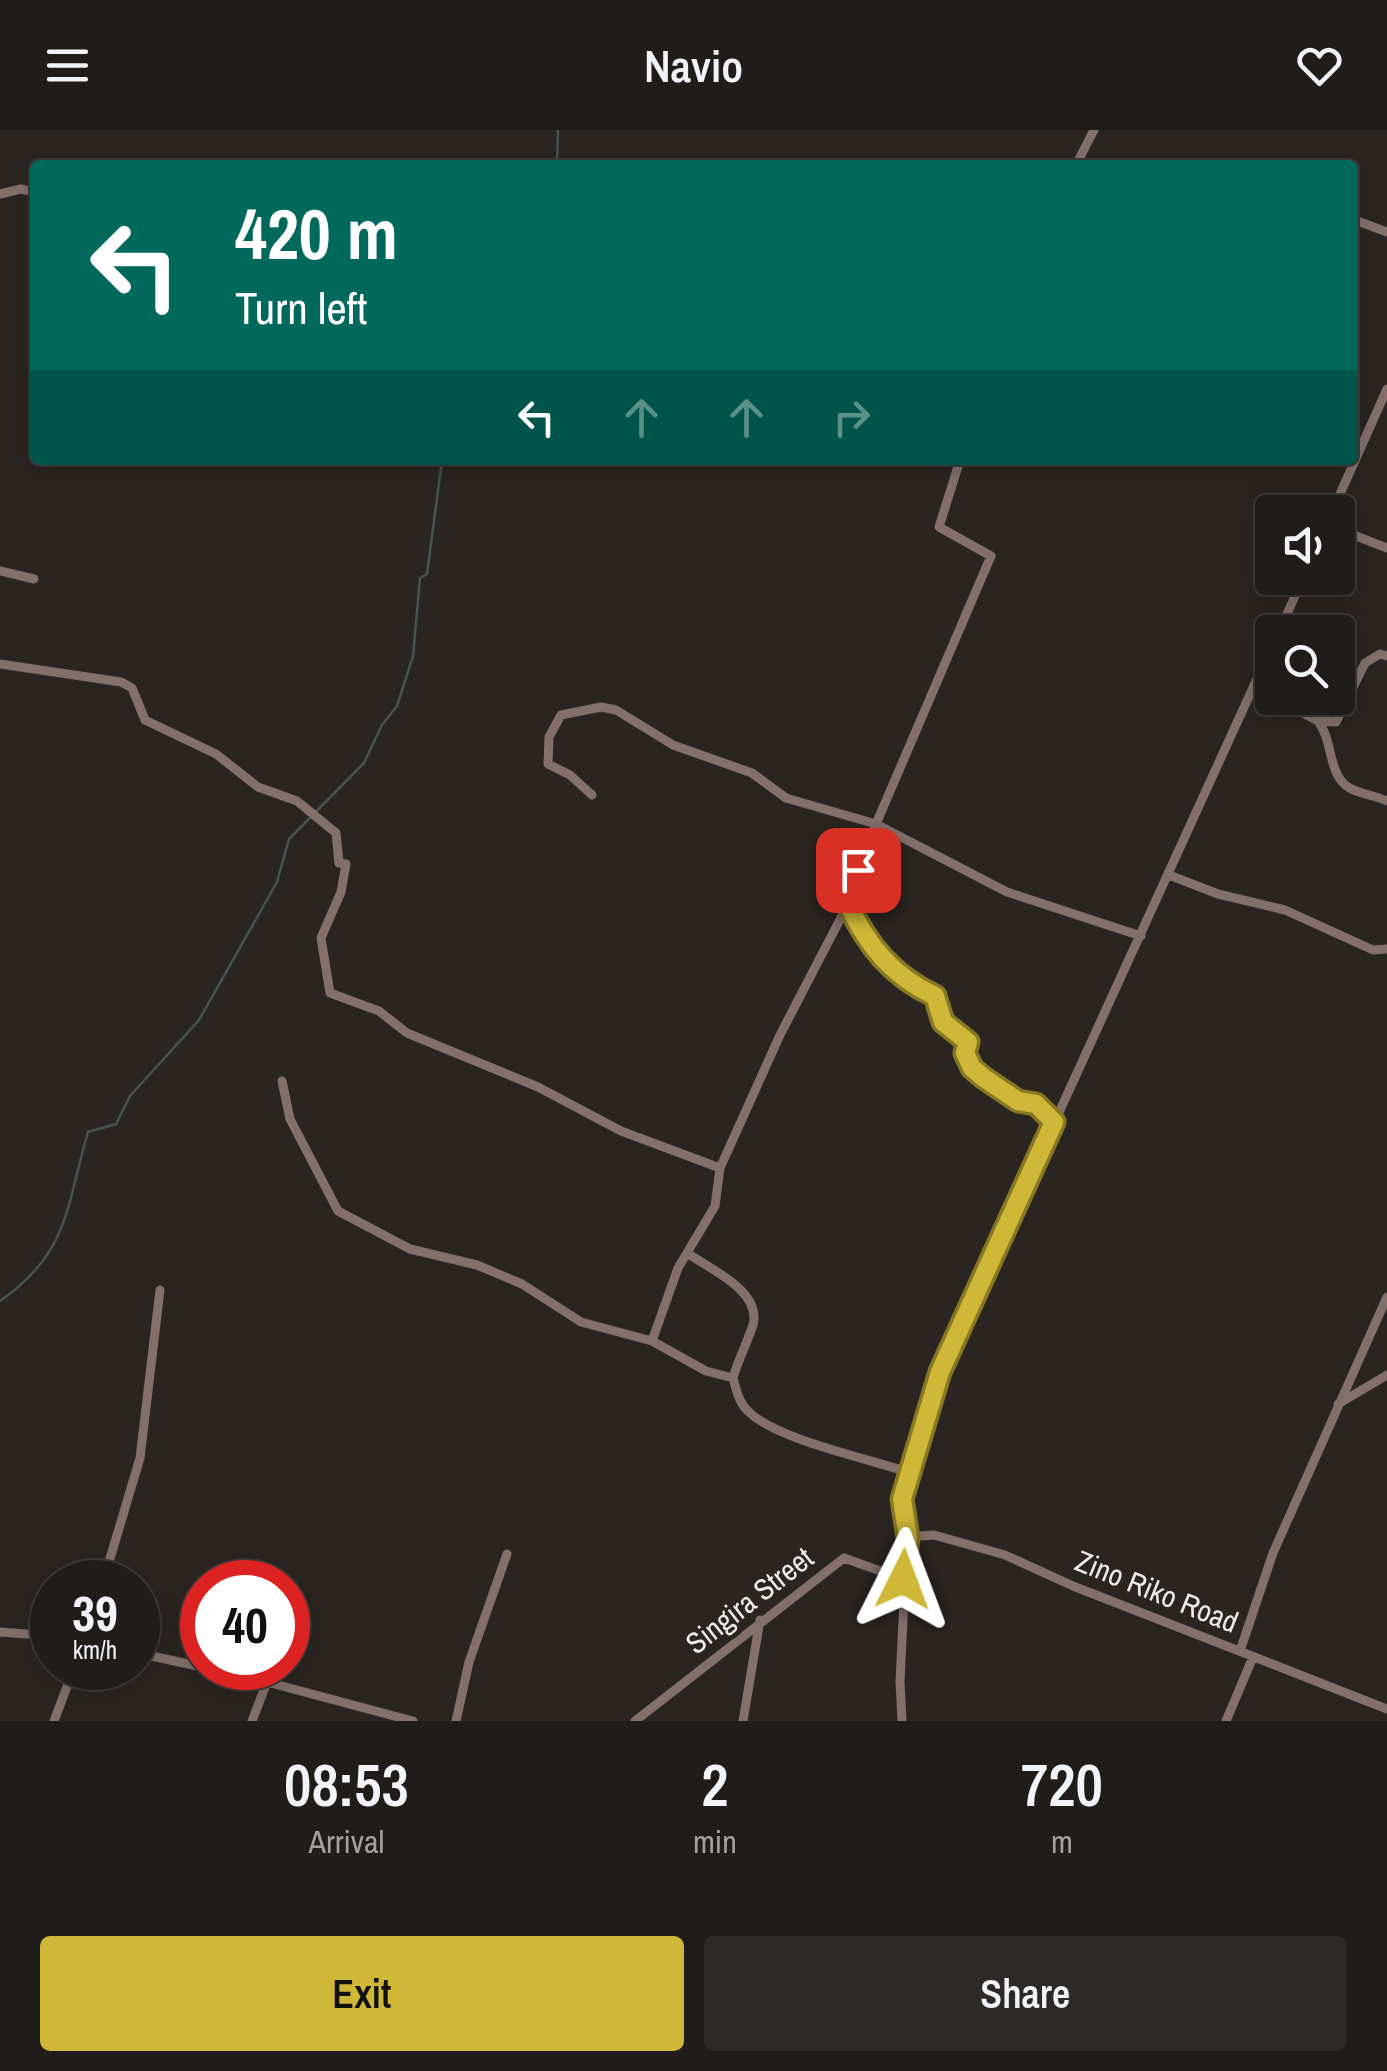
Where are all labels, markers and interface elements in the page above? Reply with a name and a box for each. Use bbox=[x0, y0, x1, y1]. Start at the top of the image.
text: Navio bbox=[644, 35, 743, 96]
icon: menu bbox=[40, 38, 95, 93]
icon: heart bbox=[1292, 38, 1347, 93]
text: 420 m bbox=[235, 187, 398, 281]
icon: left bbox=[70, 200, 200, 330]
text: Turn left bbox=[235, 277, 367, 338]
icon: left bbox=[509, 390, 564, 445]
icon: ahead bbox=[614, 390, 669, 445]
icon: ahead bbox=[719, 390, 774, 445]
icon: right bbox=[824, 390, 879, 445]
map controls bbox=[1255, 495, 1355, 715]
button: sound bbox=[1255, 495, 1355, 595]
button: search bbox=[1255, 615, 1355, 715]
pin bbox=[816, 828, 901, 913]
icon: arrive bbox=[831, 843, 886, 898]
position arrow bbox=[851, 1527, 955, 1631]
street label: Singira Street bbox=[677, 1537, 821, 1662]
street label: Zino Riko Road bbox=[1070, 1540, 1244, 1642]
speed limit sign: 40 bbox=[180, 1560, 310, 1690]
text: 39 bbox=[72, 1579, 118, 1647]
text: km/h bbox=[73, 1633, 117, 1667]
text: 08:53 bbox=[284, 1744, 409, 1825]
text: 2 bbox=[701, 1744, 729, 1825]
text: 720 bbox=[1021, 1744, 1103, 1825]
text: Arrival bbox=[309, 1820, 384, 1863]
text: min bbox=[693, 1820, 737, 1863]
text: m bbox=[1051, 1820, 1073, 1863]
button: Exit bbox=[40, 1936, 684, 2051]
button: Share bbox=[704, 1936, 1347, 2051]

